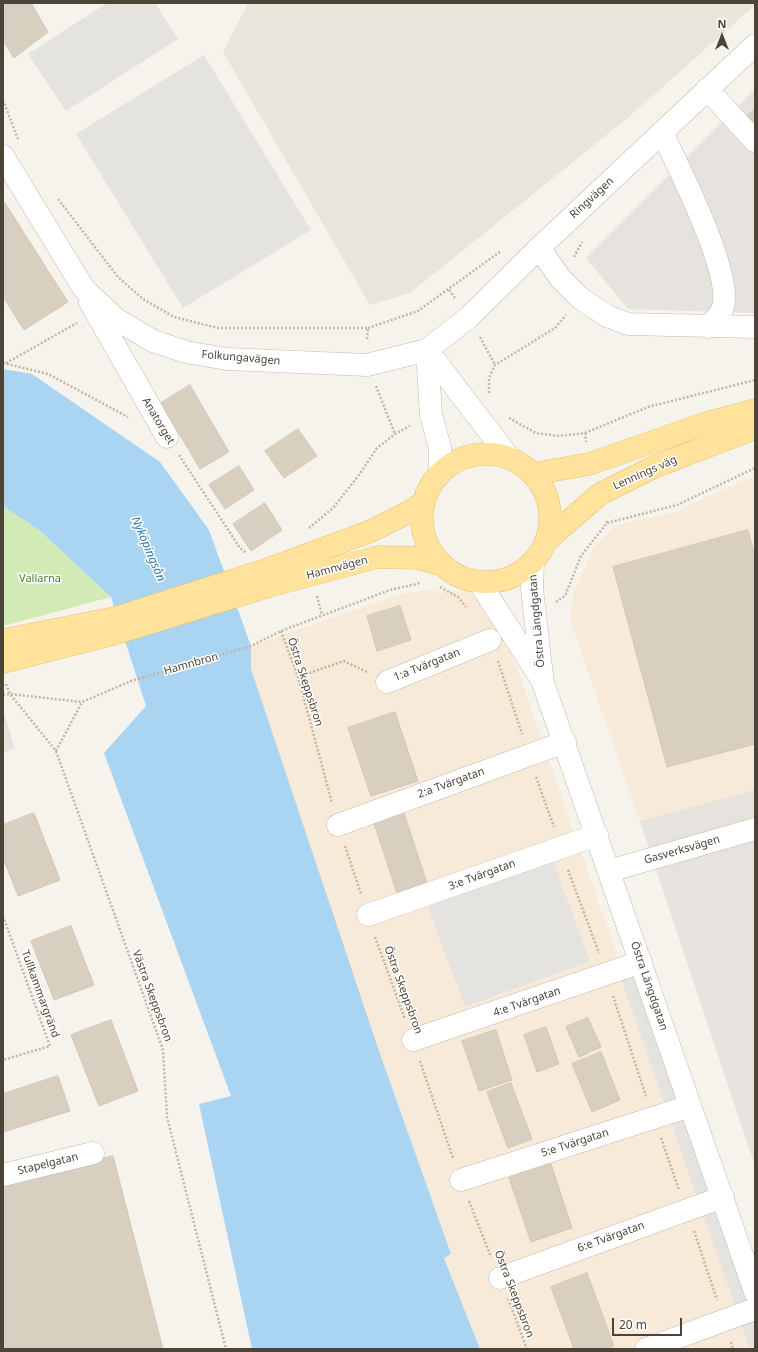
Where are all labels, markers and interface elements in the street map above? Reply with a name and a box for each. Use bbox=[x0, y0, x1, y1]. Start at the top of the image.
north arrow bbox=[702, 16, 742, 56]
text: N bbox=[718, 16, 726, 31]
street label: Ringvägen bbox=[567, 174, 617, 222]
street label: Folkungavägen bbox=[201, 348, 281, 368]
street label: Anatorget bbox=[139, 395, 177, 447]
street label: Lennings väg bbox=[611, 453, 679, 493]
water label: Nyköpingsån bbox=[128, 514, 168, 584]
street label: Hamnvägen bbox=[305, 553, 369, 583]
park label: Vallarna bbox=[19, 572, 61, 586]
street label: Östra Längdgatan bbox=[526, 574, 548, 668]
street label: Östra Skeppsbron bbox=[284, 636, 326, 728]
street label: 1:a Tvärgatan bbox=[392, 646, 462, 684]
street label: Hamnbron bbox=[162, 650, 220, 678]
street label: 2:a Tvärgatan bbox=[416, 765, 486, 801]
street label: Gasverksvägen bbox=[642, 833, 722, 867]
street label: 3:e Tvärgatan bbox=[447, 857, 517, 893]
street label: Östra Längdgatan bbox=[628, 940, 670, 1032]
street label: Östra Skeppsbron bbox=[381, 944, 425, 1036]
street label: Tullkammargränd bbox=[18, 948, 62, 1040]
street label: Västra Skeppsbron bbox=[129, 948, 175, 1044]
street label: 4:e Tvärgatan bbox=[492, 984, 562, 1020]
street label: 5:e Tvärgatan bbox=[540, 1126, 610, 1160]
street label: Stapelgatan bbox=[16, 1150, 80, 1178]
street label: 6:e Tvärgatan bbox=[576, 1219, 646, 1255]
street label: Östra Skeppsbron bbox=[491, 1248, 537, 1340]
scale bar bbox=[614, 1310, 684, 1336]
text: 20 m bbox=[619, 1316, 647, 1333]

